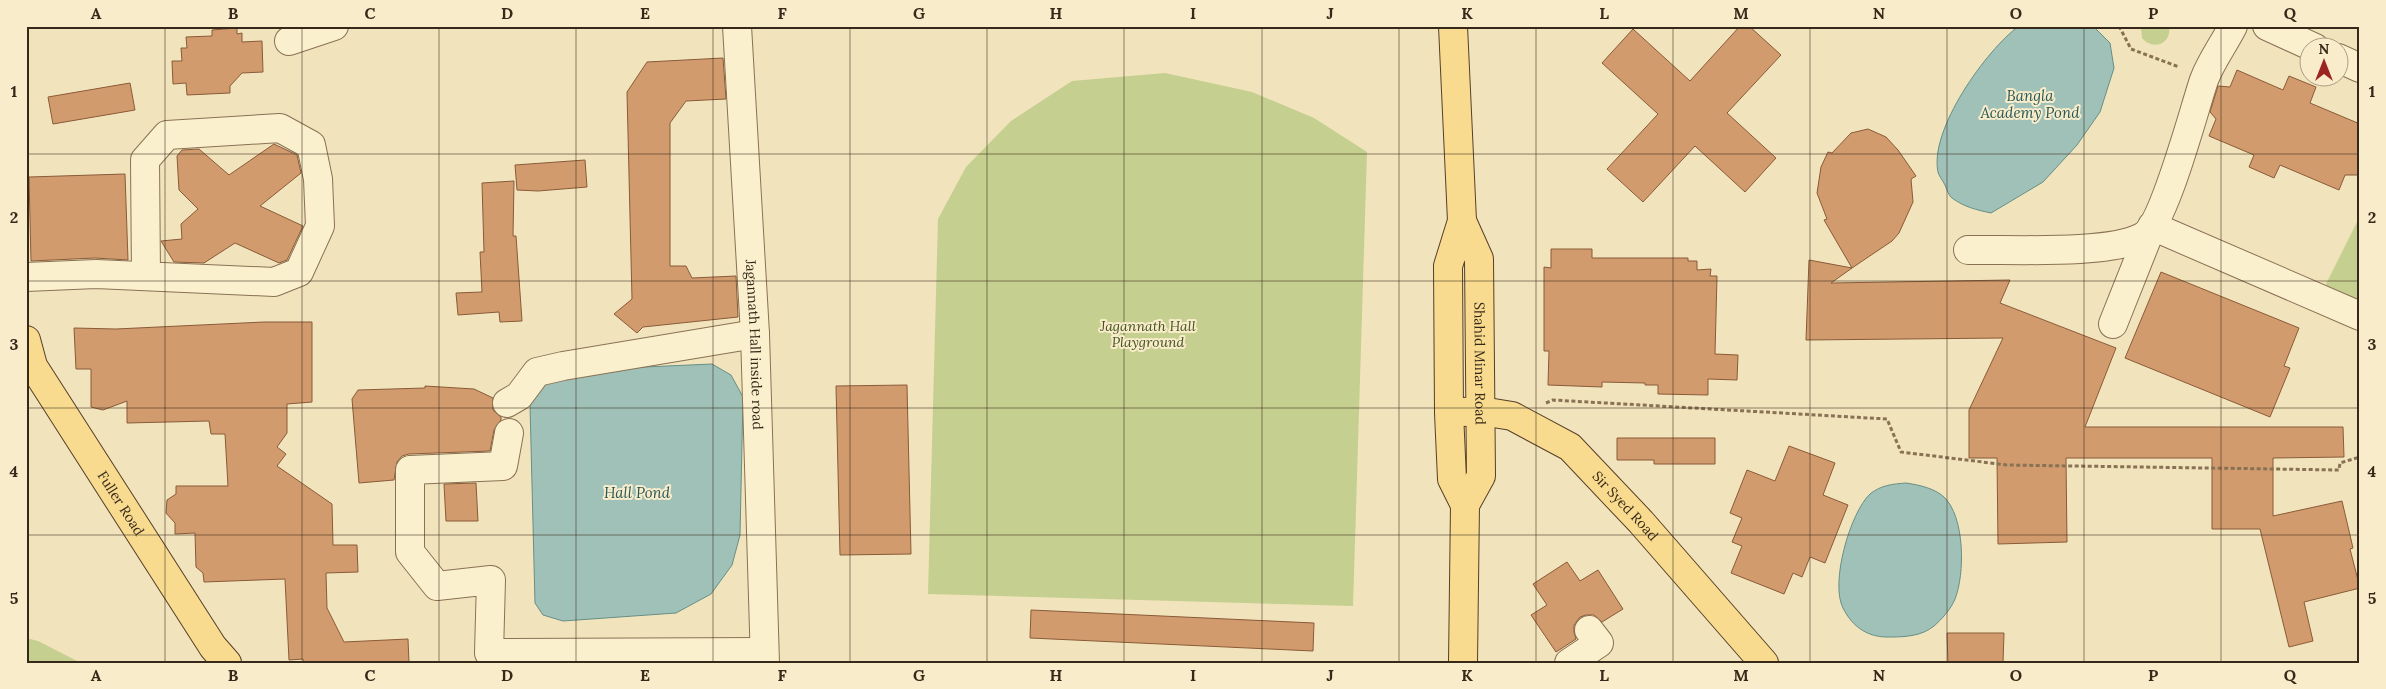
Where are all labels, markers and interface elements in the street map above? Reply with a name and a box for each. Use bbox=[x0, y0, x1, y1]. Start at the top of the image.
text: A bbox=[91, 3, 102, 23]
text: B bbox=[228, 3, 239, 23]
text: C bbox=[364, 3, 376, 23]
text: D bbox=[501, 3, 513, 23]
text: E bbox=[640, 3, 650, 23]
text: F bbox=[777, 3, 787, 23]
text: G bbox=[913, 3, 925, 23]
text: H bbox=[1050, 3, 1063, 23]
text: I bbox=[1190, 3, 1196, 23]
text: J bbox=[1326, 3, 1334, 23]
text: K bbox=[1461, 3, 1473, 23]
text: L bbox=[1599, 3, 1609, 23]
text: M bbox=[1733, 3, 1749, 23]
text: N bbox=[1873, 3, 1885, 23]
text: O bbox=[2010, 3, 2022, 23]
text: P bbox=[2148, 3, 2158, 23]
text: Q bbox=[2284, 3, 2297, 23]
north arrow bbox=[2298, 38, 2348, 88]
text: N bbox=[2319, 40, 2330, 58]
text: 1 bbox=[11, 81, 17, 101]
text: 1 bbox=[2369, 81, 2375, 101]
water label: Bangla Academy Pond bbox=[1979, 86, 2080, 122]
text: 2 bbox=[10, 207, 18, 227]
text: 2 bbox=[2368, 207, 2376, 227]
street label: Jagannath Hall inside road bbox=[742, 258, 767, 430]
street label: Shahid Minar Road bbox=[1470, 302, 1490, 425]
park label: Jagannath Hall Playground bbox=[1099, 317, 1196, 351]
text: 3 bbox=[10, 334, 19, 354]
text: 3 bbox=[2368, 334, 2377, 354]
text: 4 bbox=[10, 461, 19, 481]
text: 4 bbox=[2368, 461, 2377, 481]
street label: Sir Syed Road bbox=[1588, 467, 1662, 544]
street label: Fuller Road bbox=[94, 468, 148, 539]
water label: Hall Pond bbox=[604, 483, 671, 502]
text: 5 bbox=[10, 588, 19, 608]
text: 5 bbox=[2368, 588, 2377, 608]
text: A bbox=[91, 665, 102, 685]
text: B bbox=[228, 665, 239, 685]
text: C bbox=[364, 665, 376, 685]
text: D bbox=[501, 665, 513, 685]
text: E bbox=[640, 665, 650, 685]
text: F bbox=[777, 665, 787, 685]
text: G bbox=[913, 665, 925, 685]
text: H bbox=[1050, 665, 1063, 685]
text: I bbox=[1190, 665, 1196, 685]
text: J bbox=[1326, 665, 1334, 685]
text: K bbox=[1461, 665, 1473, 685]
text: L bbox=[1599, 665, 1609, 685]
text: M bbox=[1733, 665, 1749, 685]
text: N bbox=[1873, 665, 1885, 685]
text: O bbox=[2010, 665, 2022, 685]
text: P bbox=[2148, 665, 2158, 685]
text: Q bbox=[2284, 665, 2297, 685]

